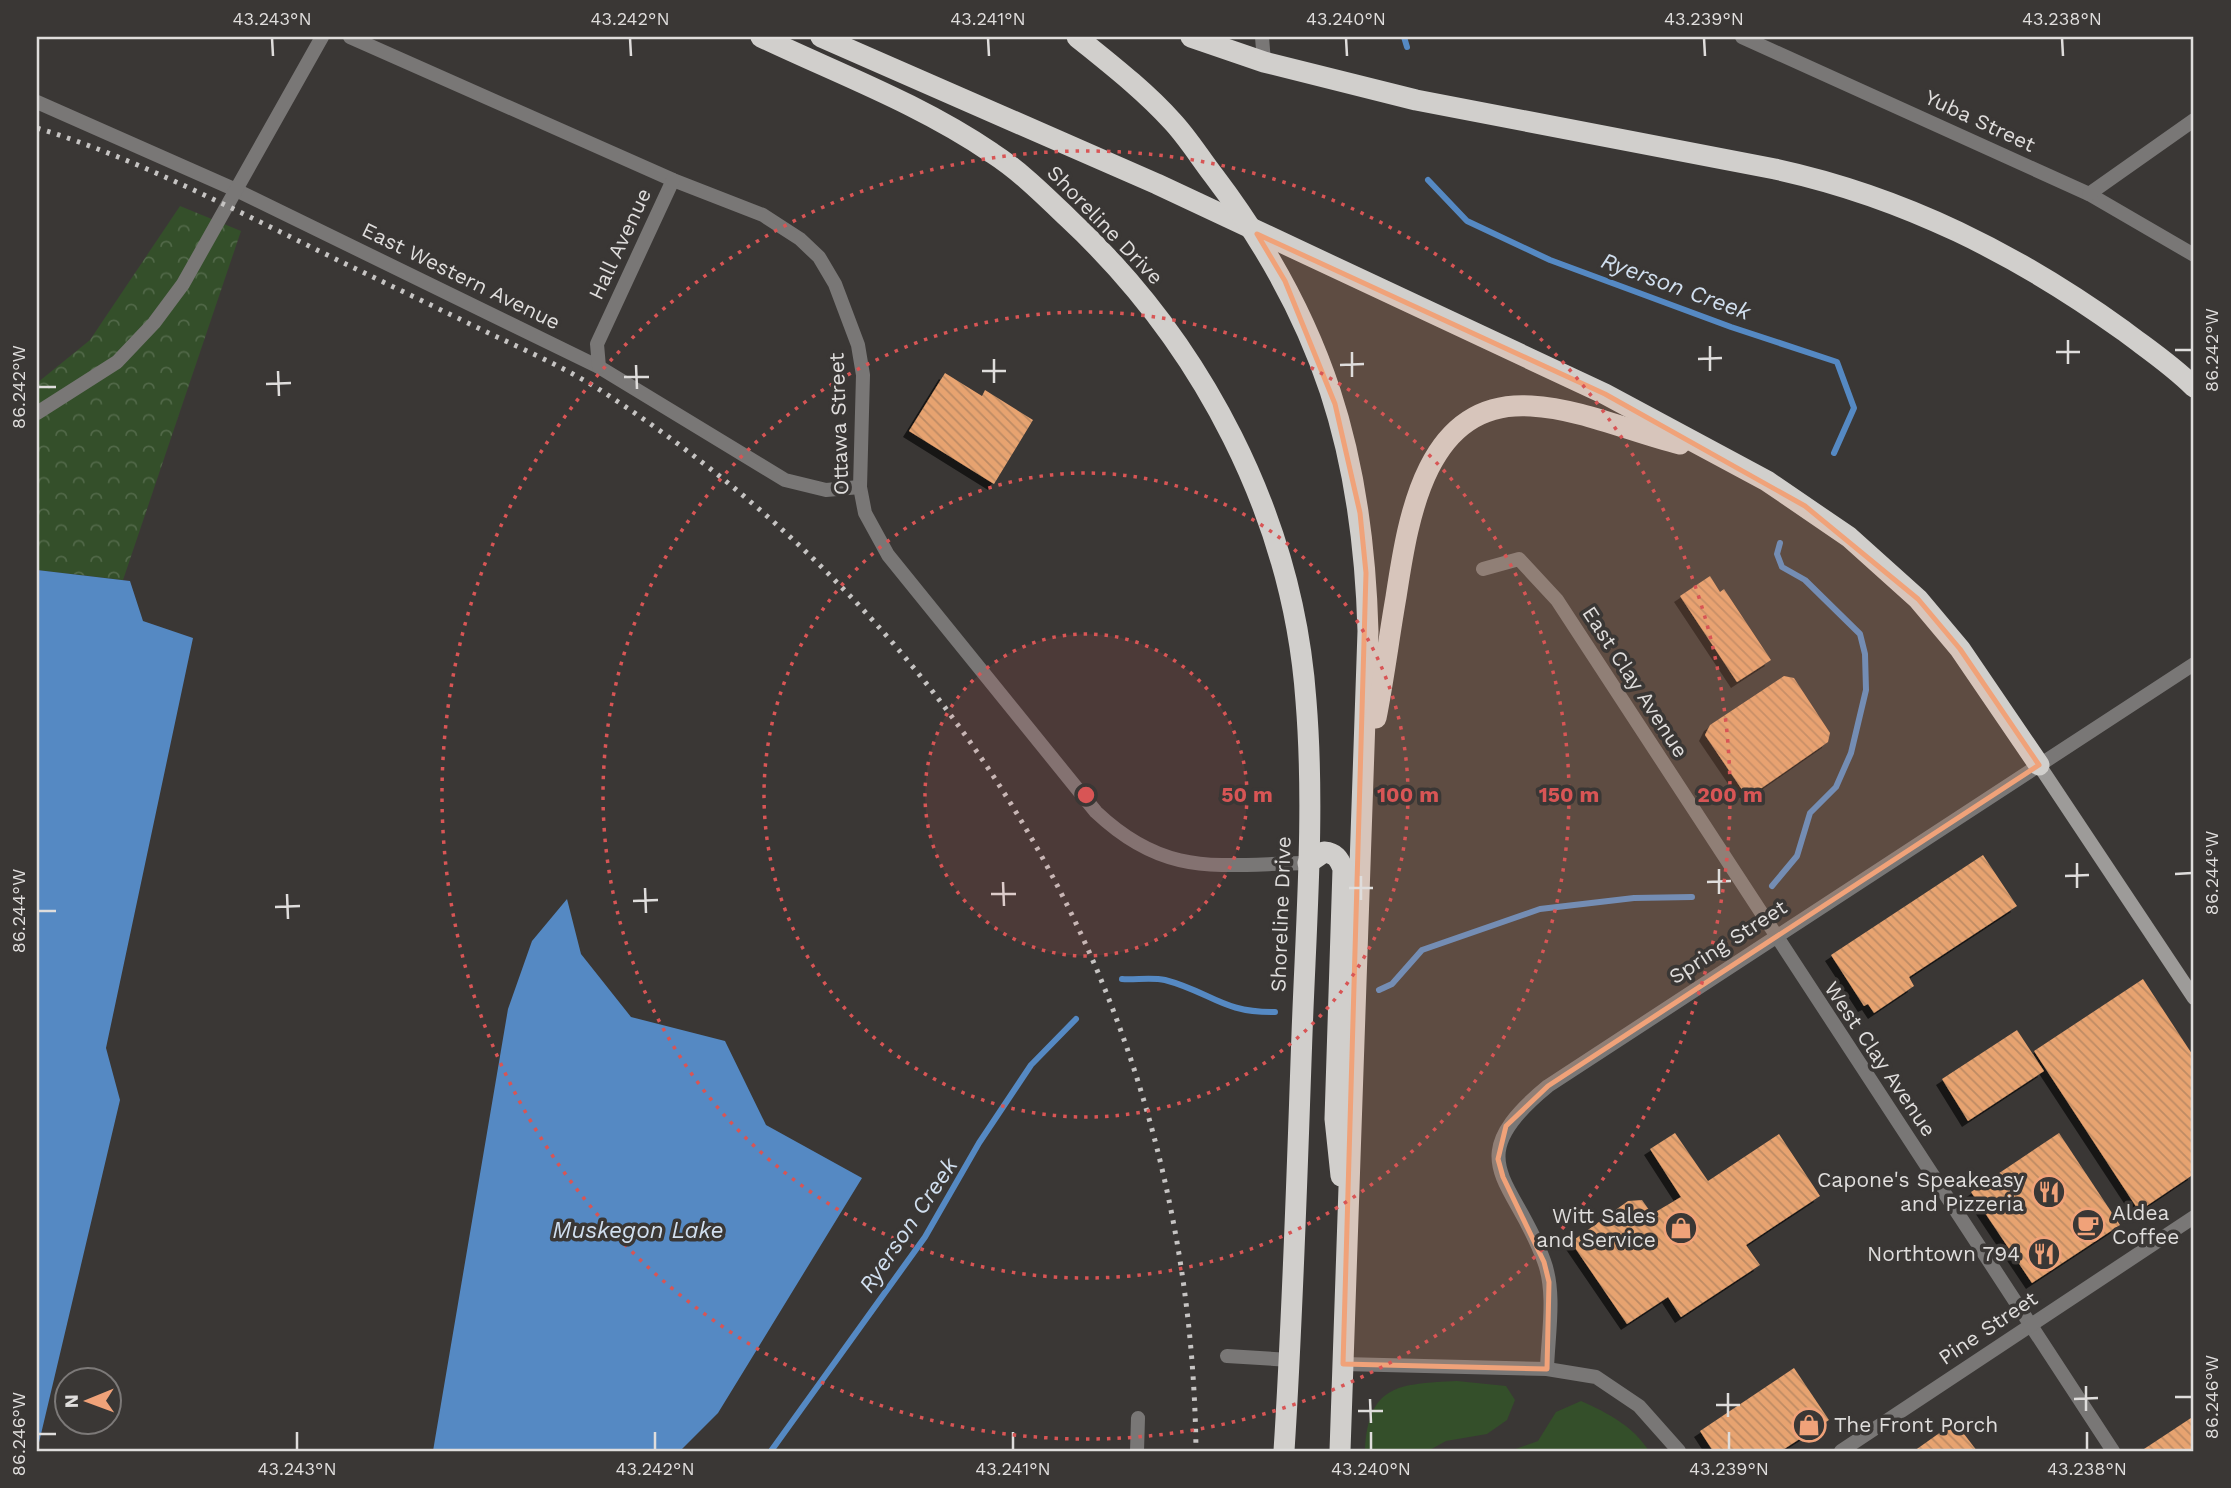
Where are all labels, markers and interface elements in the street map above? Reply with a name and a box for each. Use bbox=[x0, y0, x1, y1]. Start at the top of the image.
text: 43.243°N bbox=[232, 8, 312, 29]
text: 43.242°N bbox=[590, 8, 670, 29]
text: 43.241°N bbox=[950, 8, 1026, 29]
text: 43.240°N bbox=[1306, 8, 1386, 29]
text: 43.239°N bbox=[1664, 8, 1744, 29]
text: 43.238°N bbox=[2022, 8, 2102, 29]
street label: Yuba Street bbox=[1921, 84, 2040, 157]
street label: Shoreline Drive bbox=[1042, 160, 1169, 289]
street label: Hall Avenue bbox=[583, 184, 656, 303]
street label: East Western Avenue bbox=[358, 217, 564, 334]
water label: Ryerson Creek bbox=[1597, 247, 1756, 327]
text: 86.242°W bbox=[2201, 308, 2222, 392]
text: 86.242°W bbox=[8, 345, 29, 429]
street label: Ottawa Street bbox=[824, 352, 853, 496]
street label: East Clay Avenue bbox=[1577, 601, 1694, 762]
text: 50 m bbox=[1221, 782, 1273, 807]
text: 100 m bbox=[1377, 782, 1439, 807]
text: 150 m bbox=[1539, 782, 1599, 807]
text: 200 m bbox=[1697, 782, 1763, 807]
centre of rings bbox=[1074, 783, 1098, 807]
text: 86.244°W bbox=[2201, 831, 2222, 915]
street label: Shoreline Drive bbox=[1265, 836, 1296, 992]
text: 86.244°W bbox=[8, 869, 29, 953]
street label: Spring Street bbox=[1664, 894, 1791, 989]
street label: West Clay Avenue bbox=[1819, 976, 1942, 1141]
water label: Ryerson Creek bbox=[853, 1151, 964, 1298]
place label: Capone's Speakeasy and Pizzeria bbox=[1817, 1167, 2024, 1216]
restaurant icon: Capone's Speakeasy and Pizzeria bbox=[2030, 1173, 2068, 1211]
place label: Aldea Coffee bbox=[2112, 1200, 2179, 1249]
place label: Witt Sales and Service bbox=[1536, 1203, 1656, 1252]
cafe icon: Aldea Coffee bbox=[2069, 1206, 2107, 1244]
shop icon: Witt Sales and Service bbox=[1662, 1209, 1700, 1247]
water label: Muskegon Lake bbox=[552, 1217, 724, 1244]
restaurant icon: Northtown 794 bbox=[2025, 1235, 2063, 1273]
place label: Northtown 794 bbox=[1867, 1241, 2020, 1266]
street label: Pine Street bbox=[1934, 1285, 2042, 1370]
text: 86.246°W bbox=[2201, 1355, 2222, 1439]
north arrow bbox=[52, 1366, 122, 1436]
text: 86.246°W bbox=[8, 1392, 29, 1476]
text: N bbox=[60, 1394, 83, 1409]
shop icon: The Front Porch bbox=[1790, 1406, 1828, 1444]
place label: The Front Porch bbox=[1834, 1412, 1998, 1437]
text: 43.243°N bbox=[257, 1458, 337, 1479]
text: 43.242°N bbox=[615, 1458, 695, 1479]
text: 43.241°N bbox=[975, 1458, 1051, 1479]
text: 43.240°N bbox=[1331, 1458, 1411, 1479]
text: 43.239°N bbox=[1689, 1458, 1769, 1479]
text: 43.238°N bbox=[2047, 1458, 2127, 1479]

